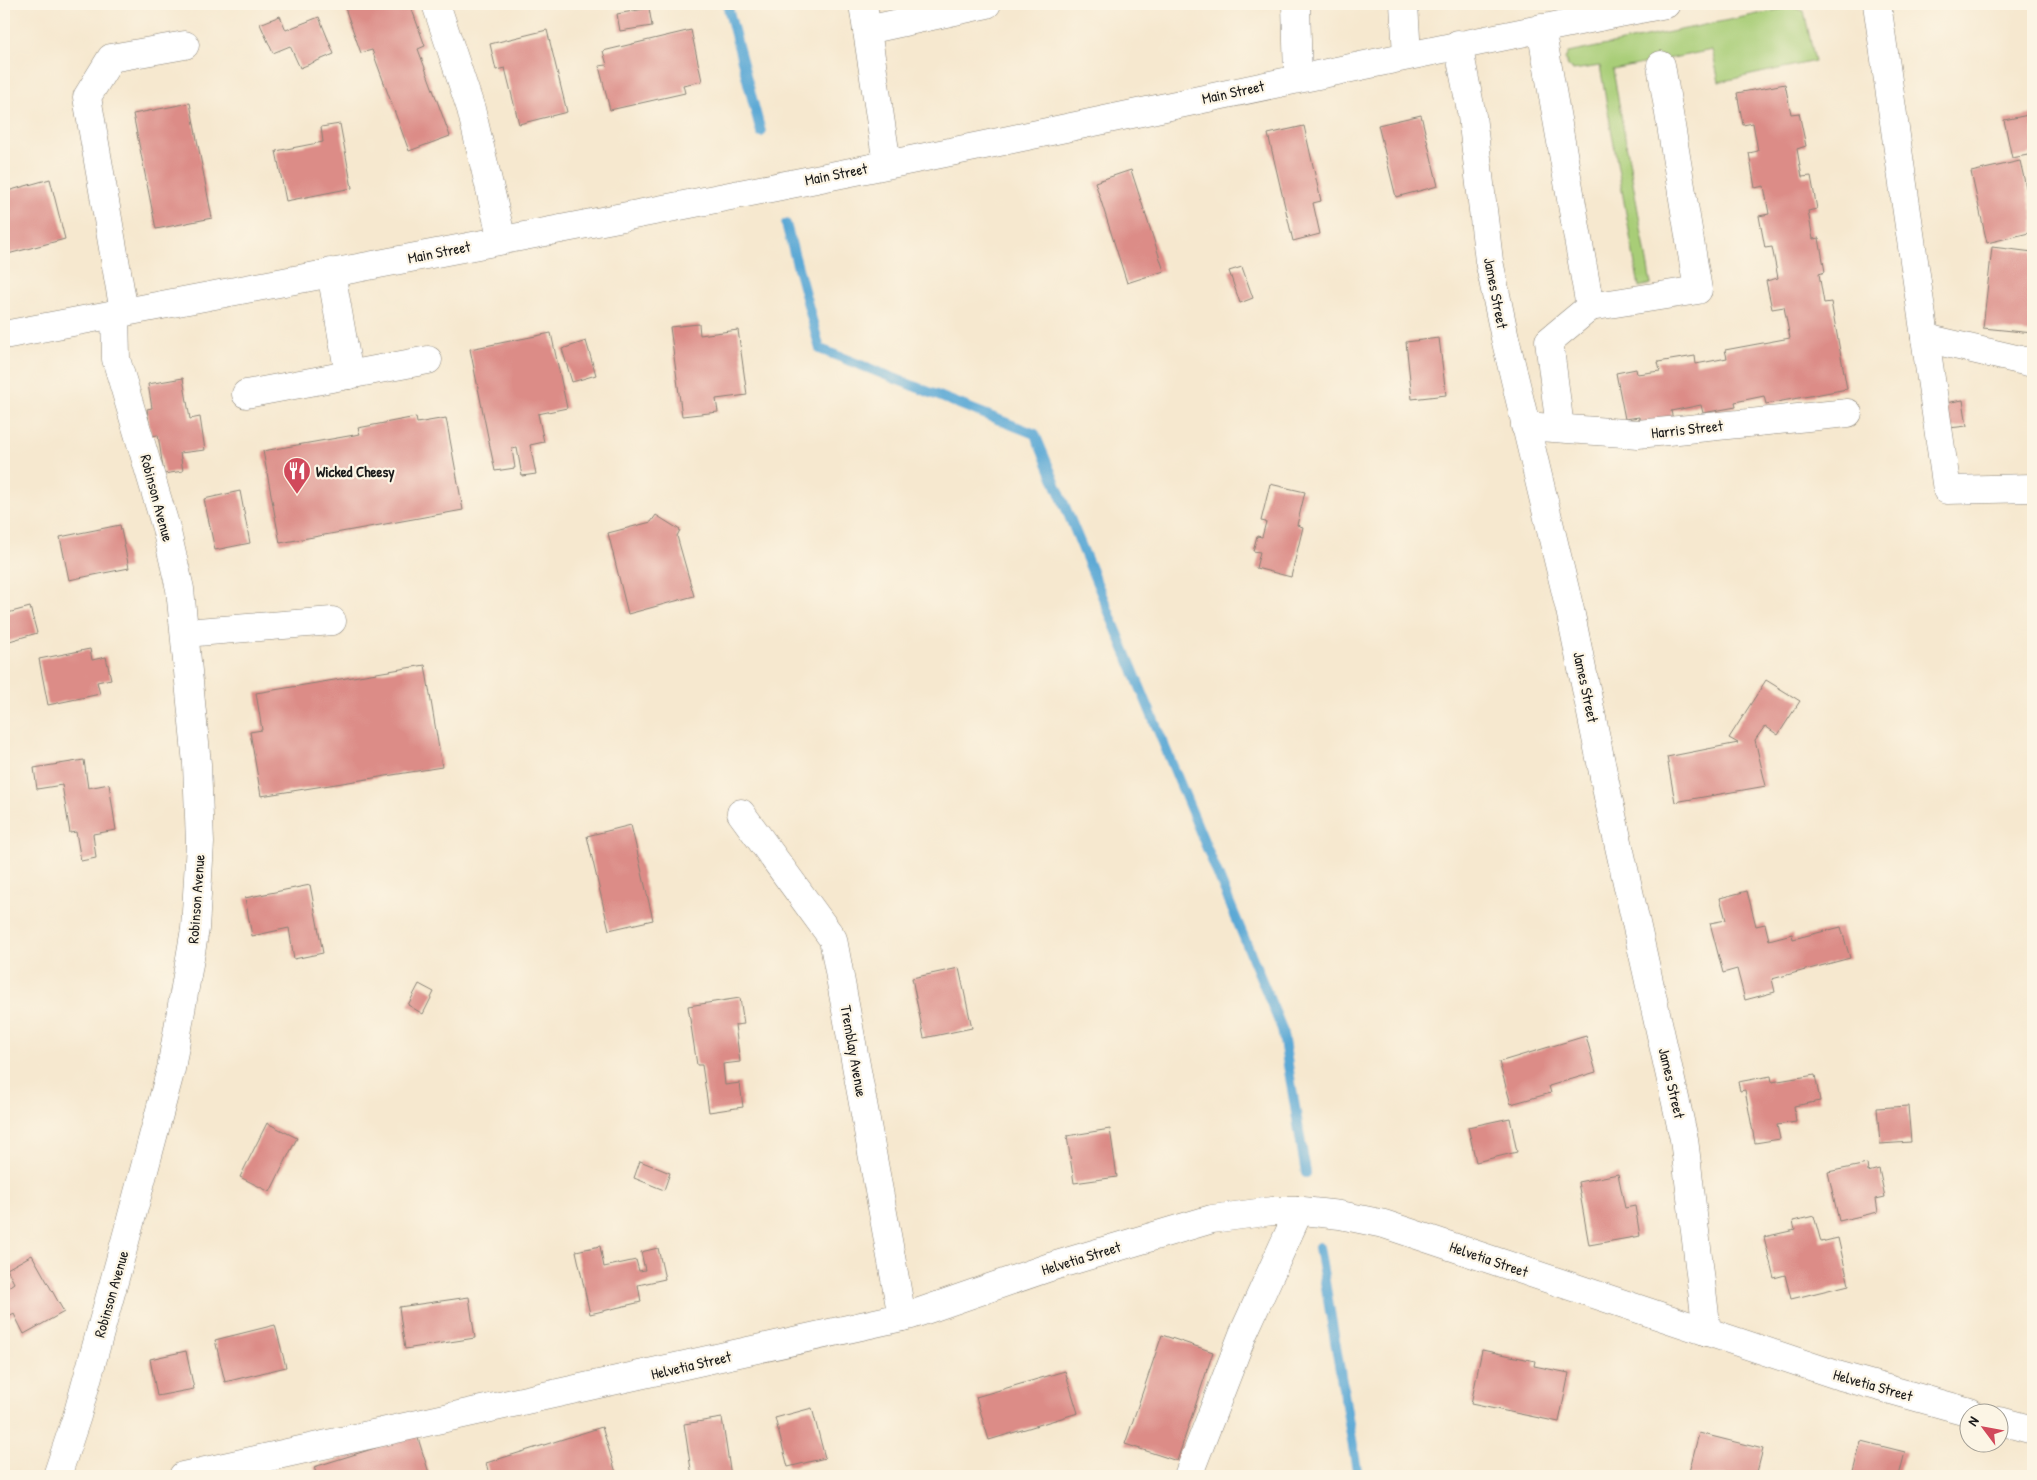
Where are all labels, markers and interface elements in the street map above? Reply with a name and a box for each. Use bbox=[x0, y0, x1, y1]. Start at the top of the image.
street label: Main Street bbox=[1200, 75, 1267, 109]
street label: Main Street bbox=[803, 157, 870, 190]
street label: Main Street bbox=[406, 235, 473, 268]
street label: James Street bbox=[1479, 256, 1513, 331]
street label: Harris Street bbox=[1650, 415, 1725, 443]
street label: Robinson Avenue bbox=[135, 452, 179, 544]
restaurant icon: Wicked Cheesy bbox=[282, 456, 312, 495]
place label: Wicked Cheesy bbox=[316, 461, 395, 483]
street label: James Street bbox=[1568, 650, 1604, 725]
street label: Robinson Avenue bbox=[182, 854, 210, 944]
street label: Tremblay Avenue bbox=[836, 1003, 872, 1099]
street label: James Street bbox=[1654, 1046, 1690, 1121]
street label: Helvetia Street bbox=[1039, 1236, 1124, 1280]
street label: Helvetia Street bbox=[1447, 1236, 1532, 1283]
street label: Robinson Avenue bbox=[89, 1248, 133, 1340]
street label: Helvetia Street bbox=[649, 1345, 734, 1384]
street label: Helvetia Street bbox=[1831, 1364, 1916, 1407]
north arrow bbox=[1960, 1402, 2010, 1452]
text: N bbox=[1963, 1412, 1983, 1429]

